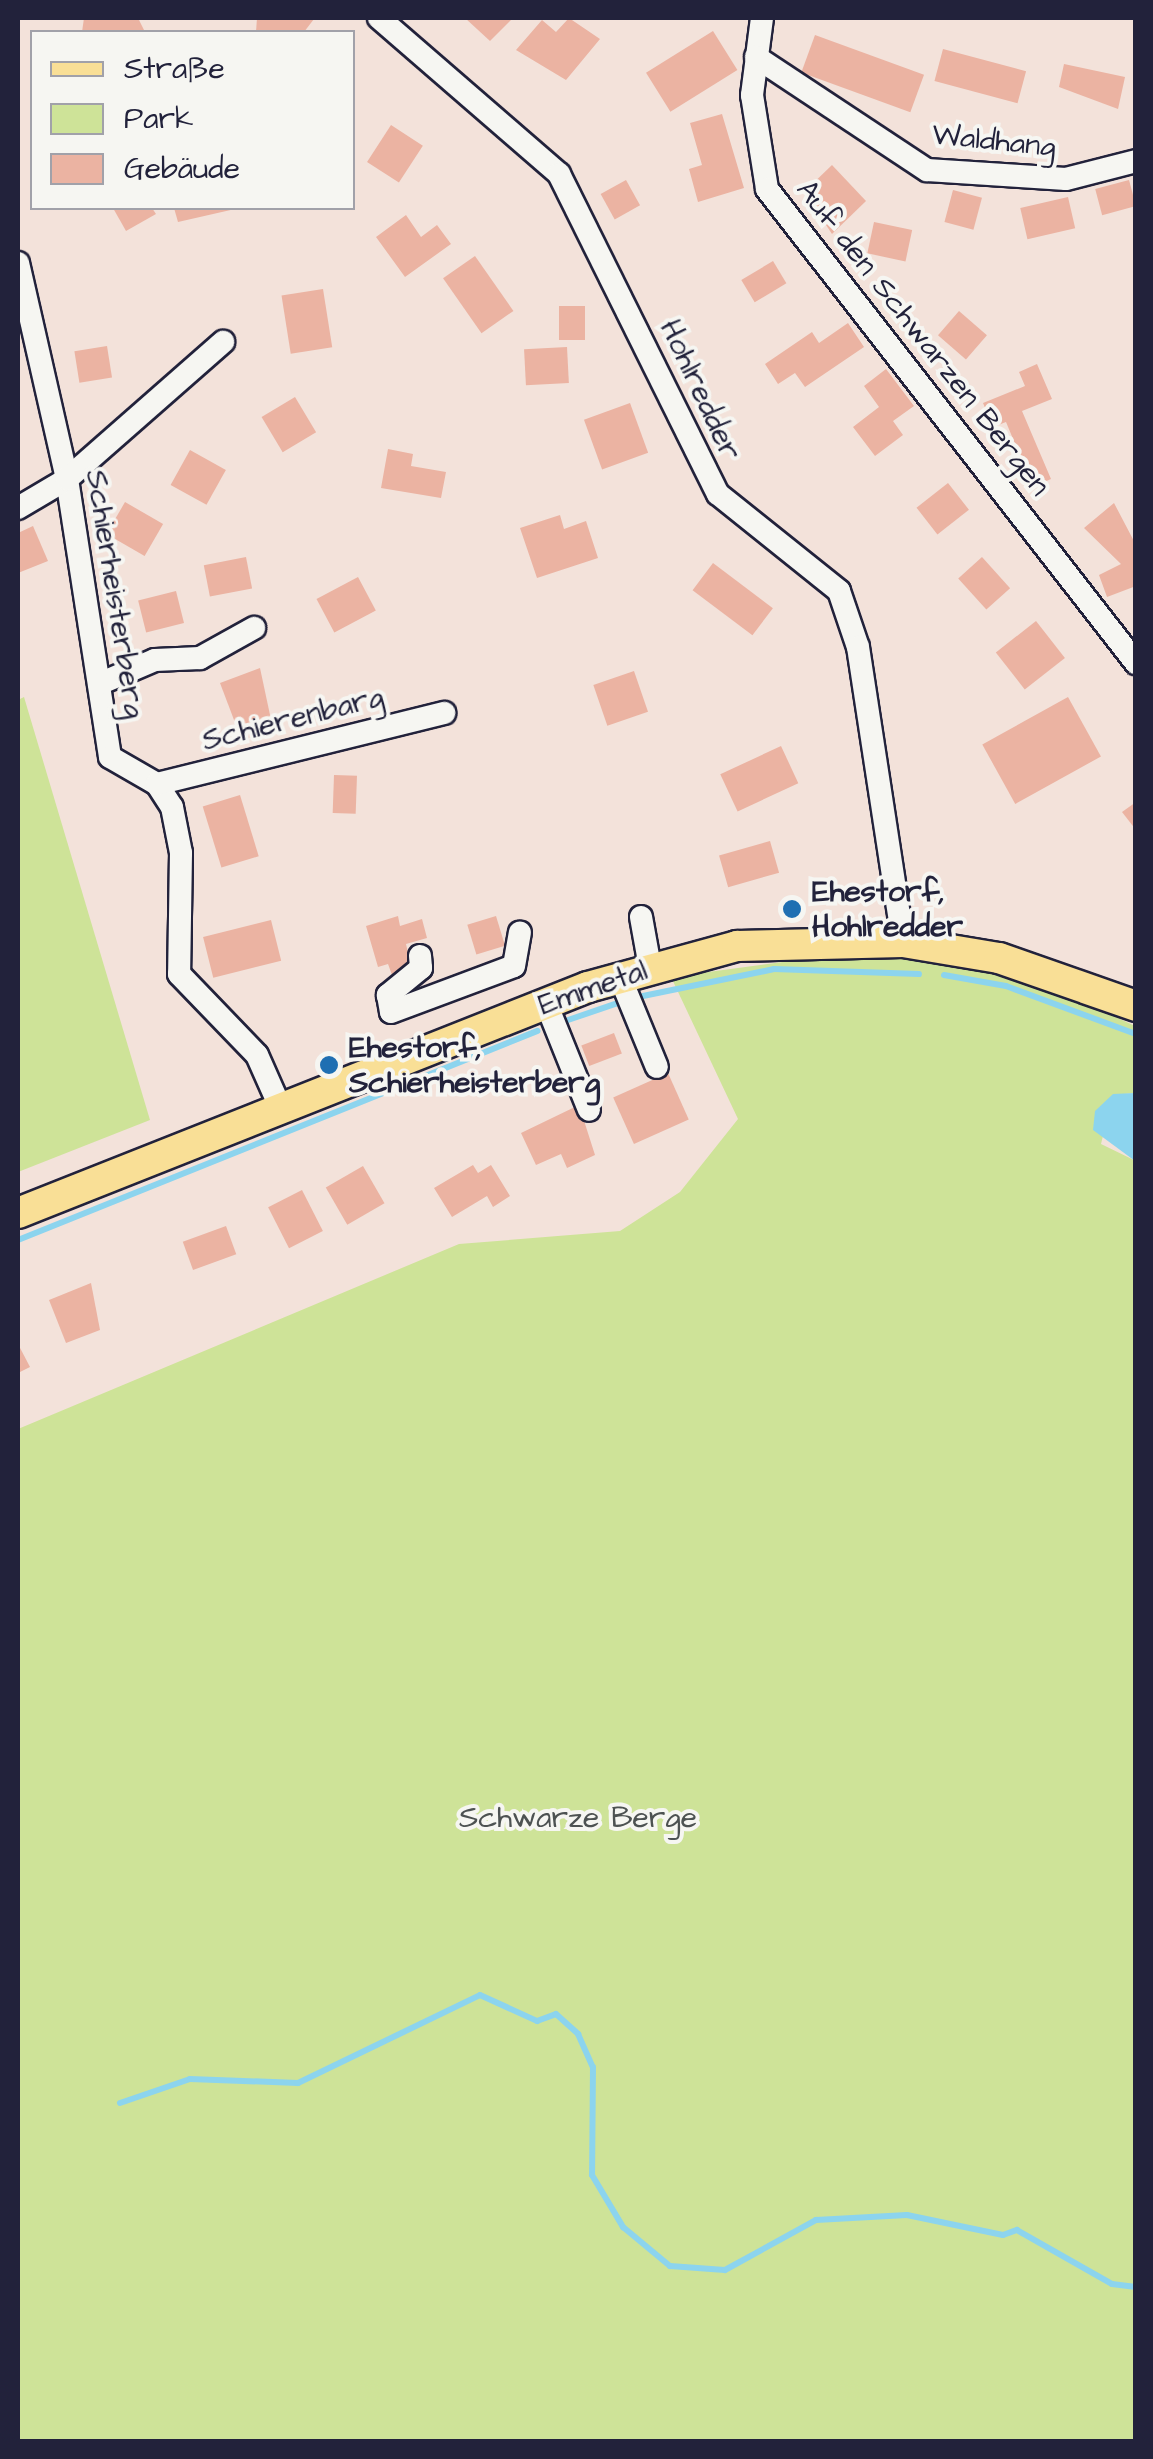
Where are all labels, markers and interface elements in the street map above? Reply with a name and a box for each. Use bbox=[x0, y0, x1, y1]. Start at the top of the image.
legend bbox=[30, 30, 355, 210]
text: Straße bbox=[124, 48, 225, 90]
text: Park bbox=[124, 98, 193, 140]
street label: Waldhang bbox=[930, 117, 1058, 165]
text: Gebäude bbox=[124, 148, 240, 190]
street label: Auf den Schwarzen Bergen bbox=[788, 173, 1058, 503]
street label: Hohlredder bbox=[652, 314, 748, 466]
street label: Schierheisterberg bbox=[78, 467, 152, 721]
street label: Schierenbarg bbox=[199, 679, 387, 759]
place label: Ehestorf, Hohlredder bbox=[812, 874, 963, 944]
marker: Ehestorf, Hohlredder bbox=[781, 898, 803, 920]
street label: Emmetal bbox=[534, 953, 652, 1023]
place label: Ehestorf, Schierheisterberg bbox=[349, 1030, 600, 1100]
marker: Ehestorf, Schierheisterberg bbox=[318, 1054, 340, 1076]
park label: Schwarze Berge bbox=[459, 1800, 697, 1836]

